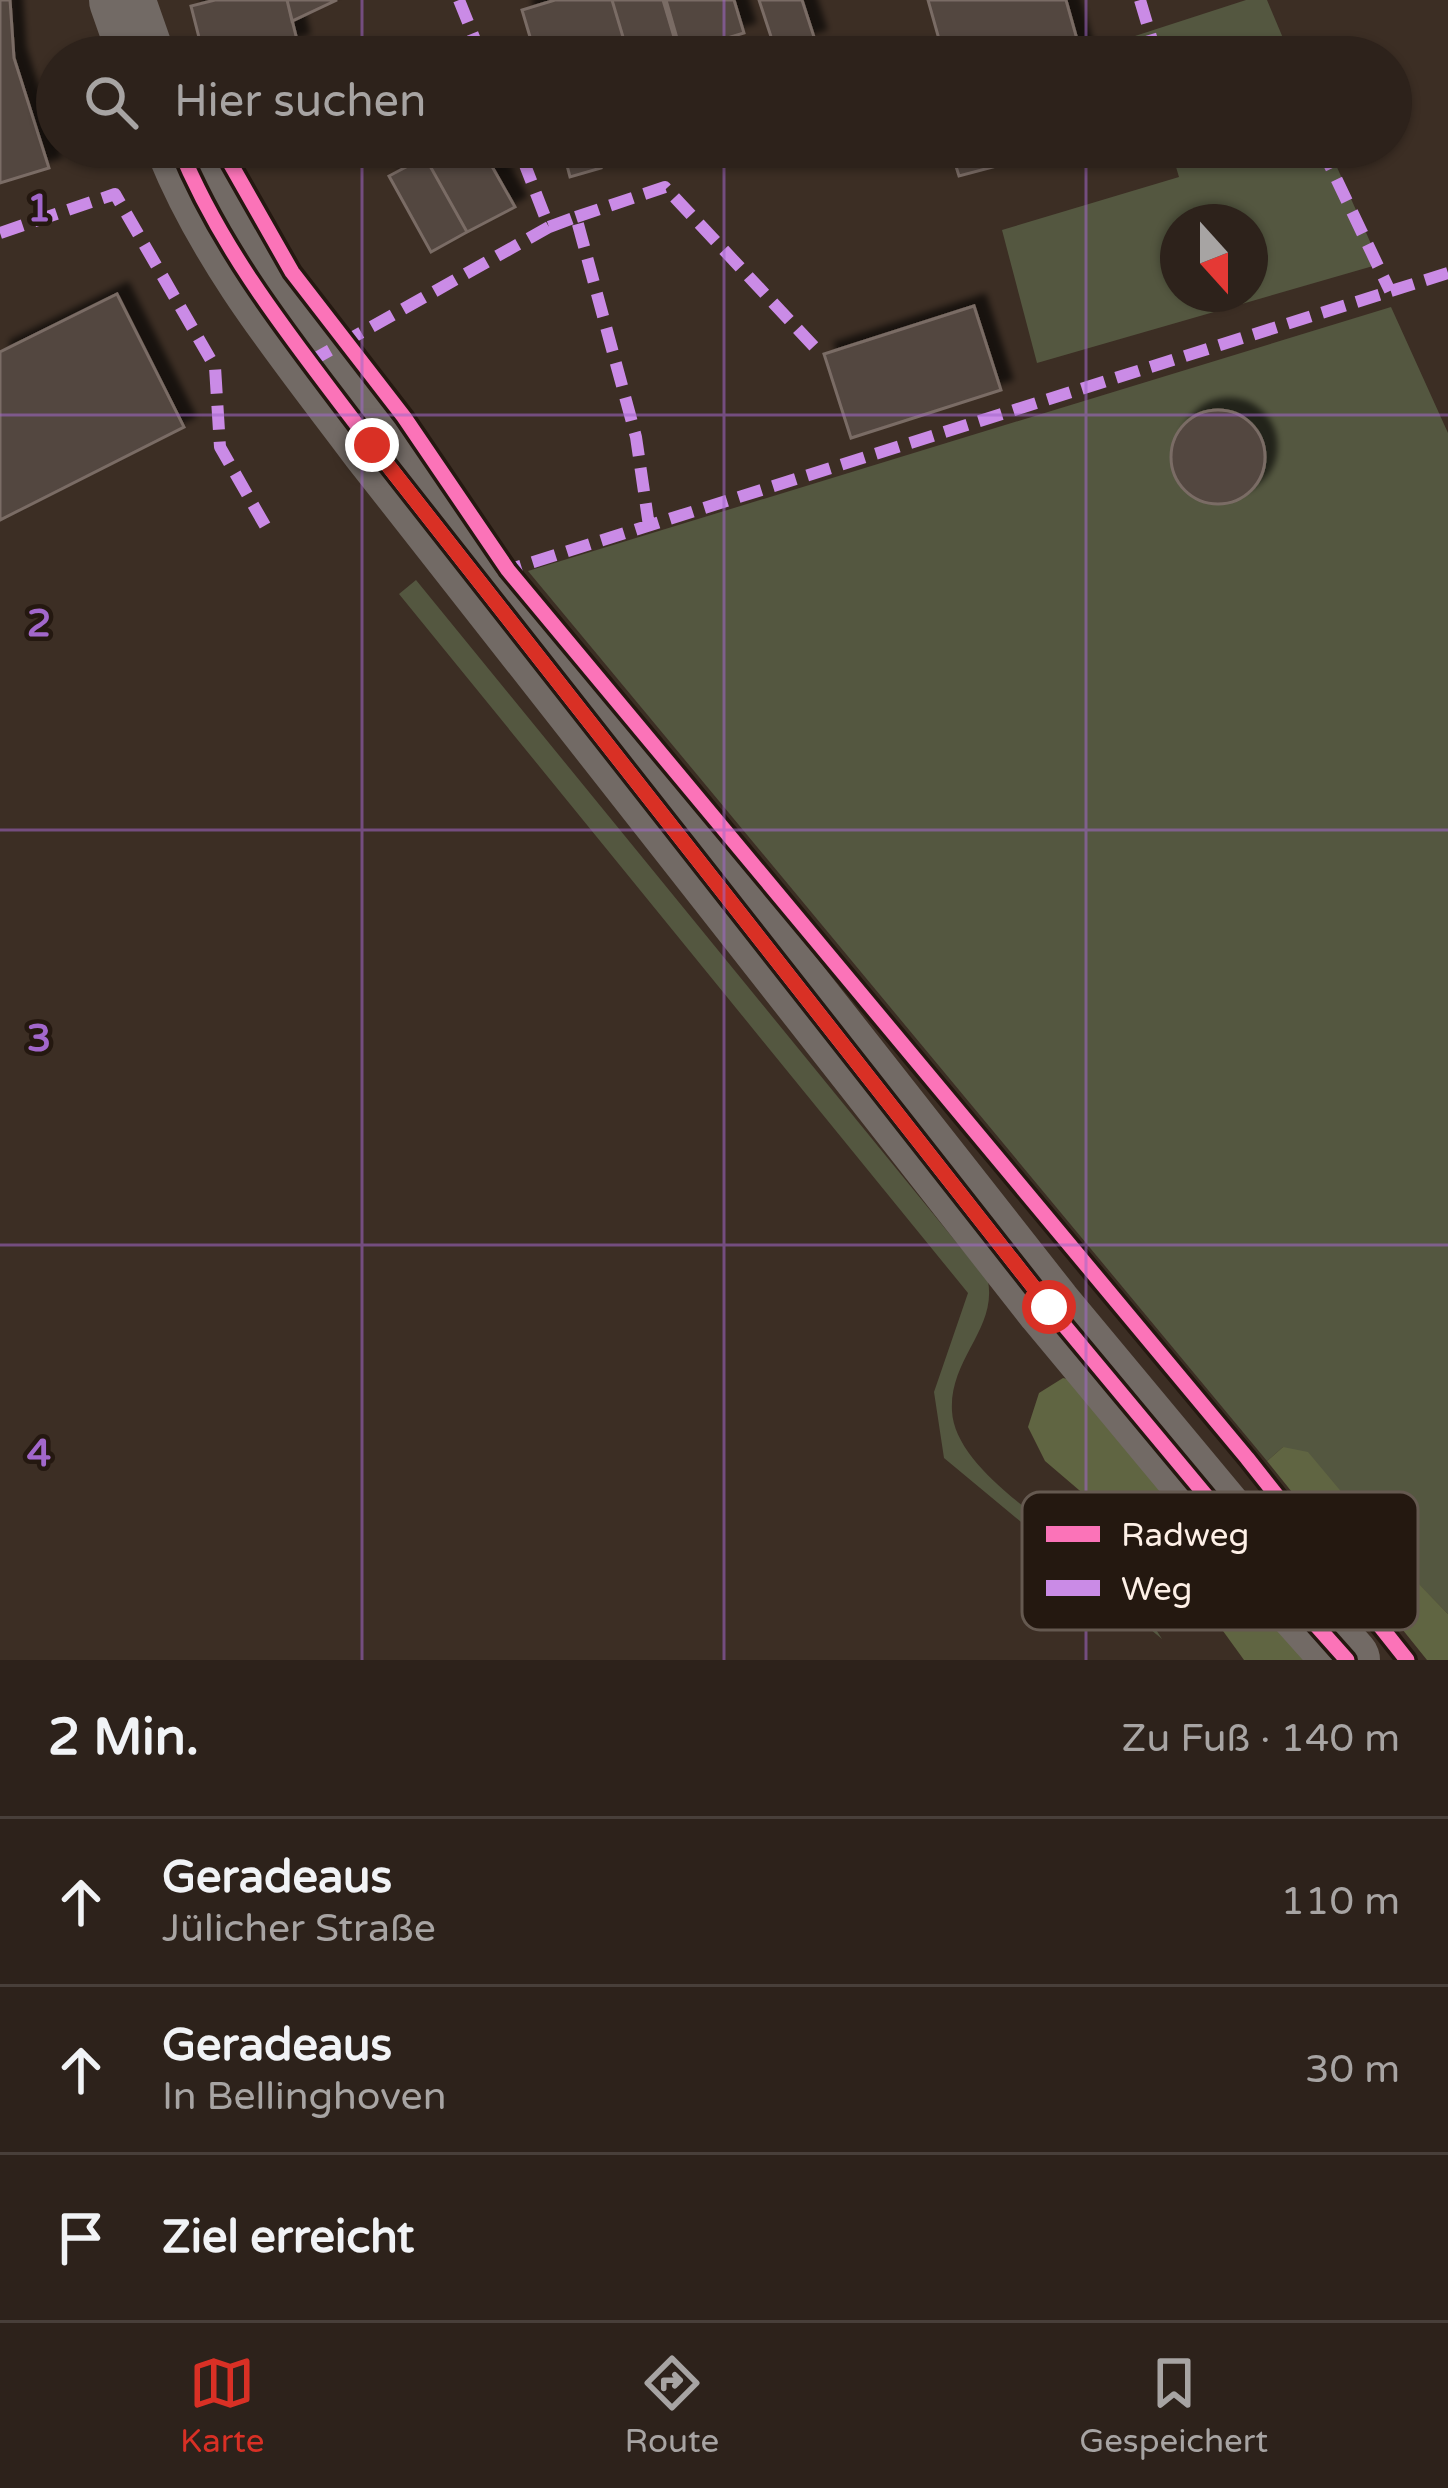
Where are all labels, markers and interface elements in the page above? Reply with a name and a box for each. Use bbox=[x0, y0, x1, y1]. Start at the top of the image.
search box bbox=[36, 36, 1412, 168]
icon: search bbox=[78, 69, 144, 135]
text: Hier suchen bbox=[174, 75, 426, 129]
text: 1 bbox=[27, 185, 51, 232]
north arrow bbox=[1160, 204, 1268, 312]
route end bbox=[345, 418, 399, 472]
text: 2 bbox=[27, 600, 51, 647]
text: 3 bbox=[27, 1015, 51, 1062]
route start bbox=[1022, 1280, 1076, 1334]
text: 4 bbox=[27, 1430, 51, 1477]
legend bbox=[1022, 1492, 1418, 1630]
text: Radweg bbox=[1121, 1516, 1249, 1555]
text: Weg bbox=[1121, 1570, 1192, 1609]
text: 2 Min. bbox=[48, 1707, 199, 1769]
text: Zu Fuß · 140 m bbox=[1122, 1715, 1400, 1762]
text: Geradeaus bbox=[162, 1851, 392, 1905]
icon: ahead bbox=[48, 1869, 114, 1935]
text: 110 m bbox=[1281, 1878, 1400, 1925]
text: Jülicher Straße bbox=[162, 1905, 436, 1952]
text: Geradeaus bbox=[162, 2019, 392, 2073]
icon: ahead bbox=[48, 2037, 114, 2103]
text: 30 m bbox=[1305, 2046, 1400, 2093]
text: In Bellinghoven bbox=[162, 2073, 446, 2120]
icon: arrive bbox=[48, 2205, 114, 2271]
text: Ziel erreicht bbox=[162, 2211, 414, 2265]
tab: Karte bbox=[180, 2350, 264, 2461]
tab: Route bbox=[624, 2350, 719, 2461]
tab: Gespeichert bbox=[1079, 2350, 1268, 2461]

